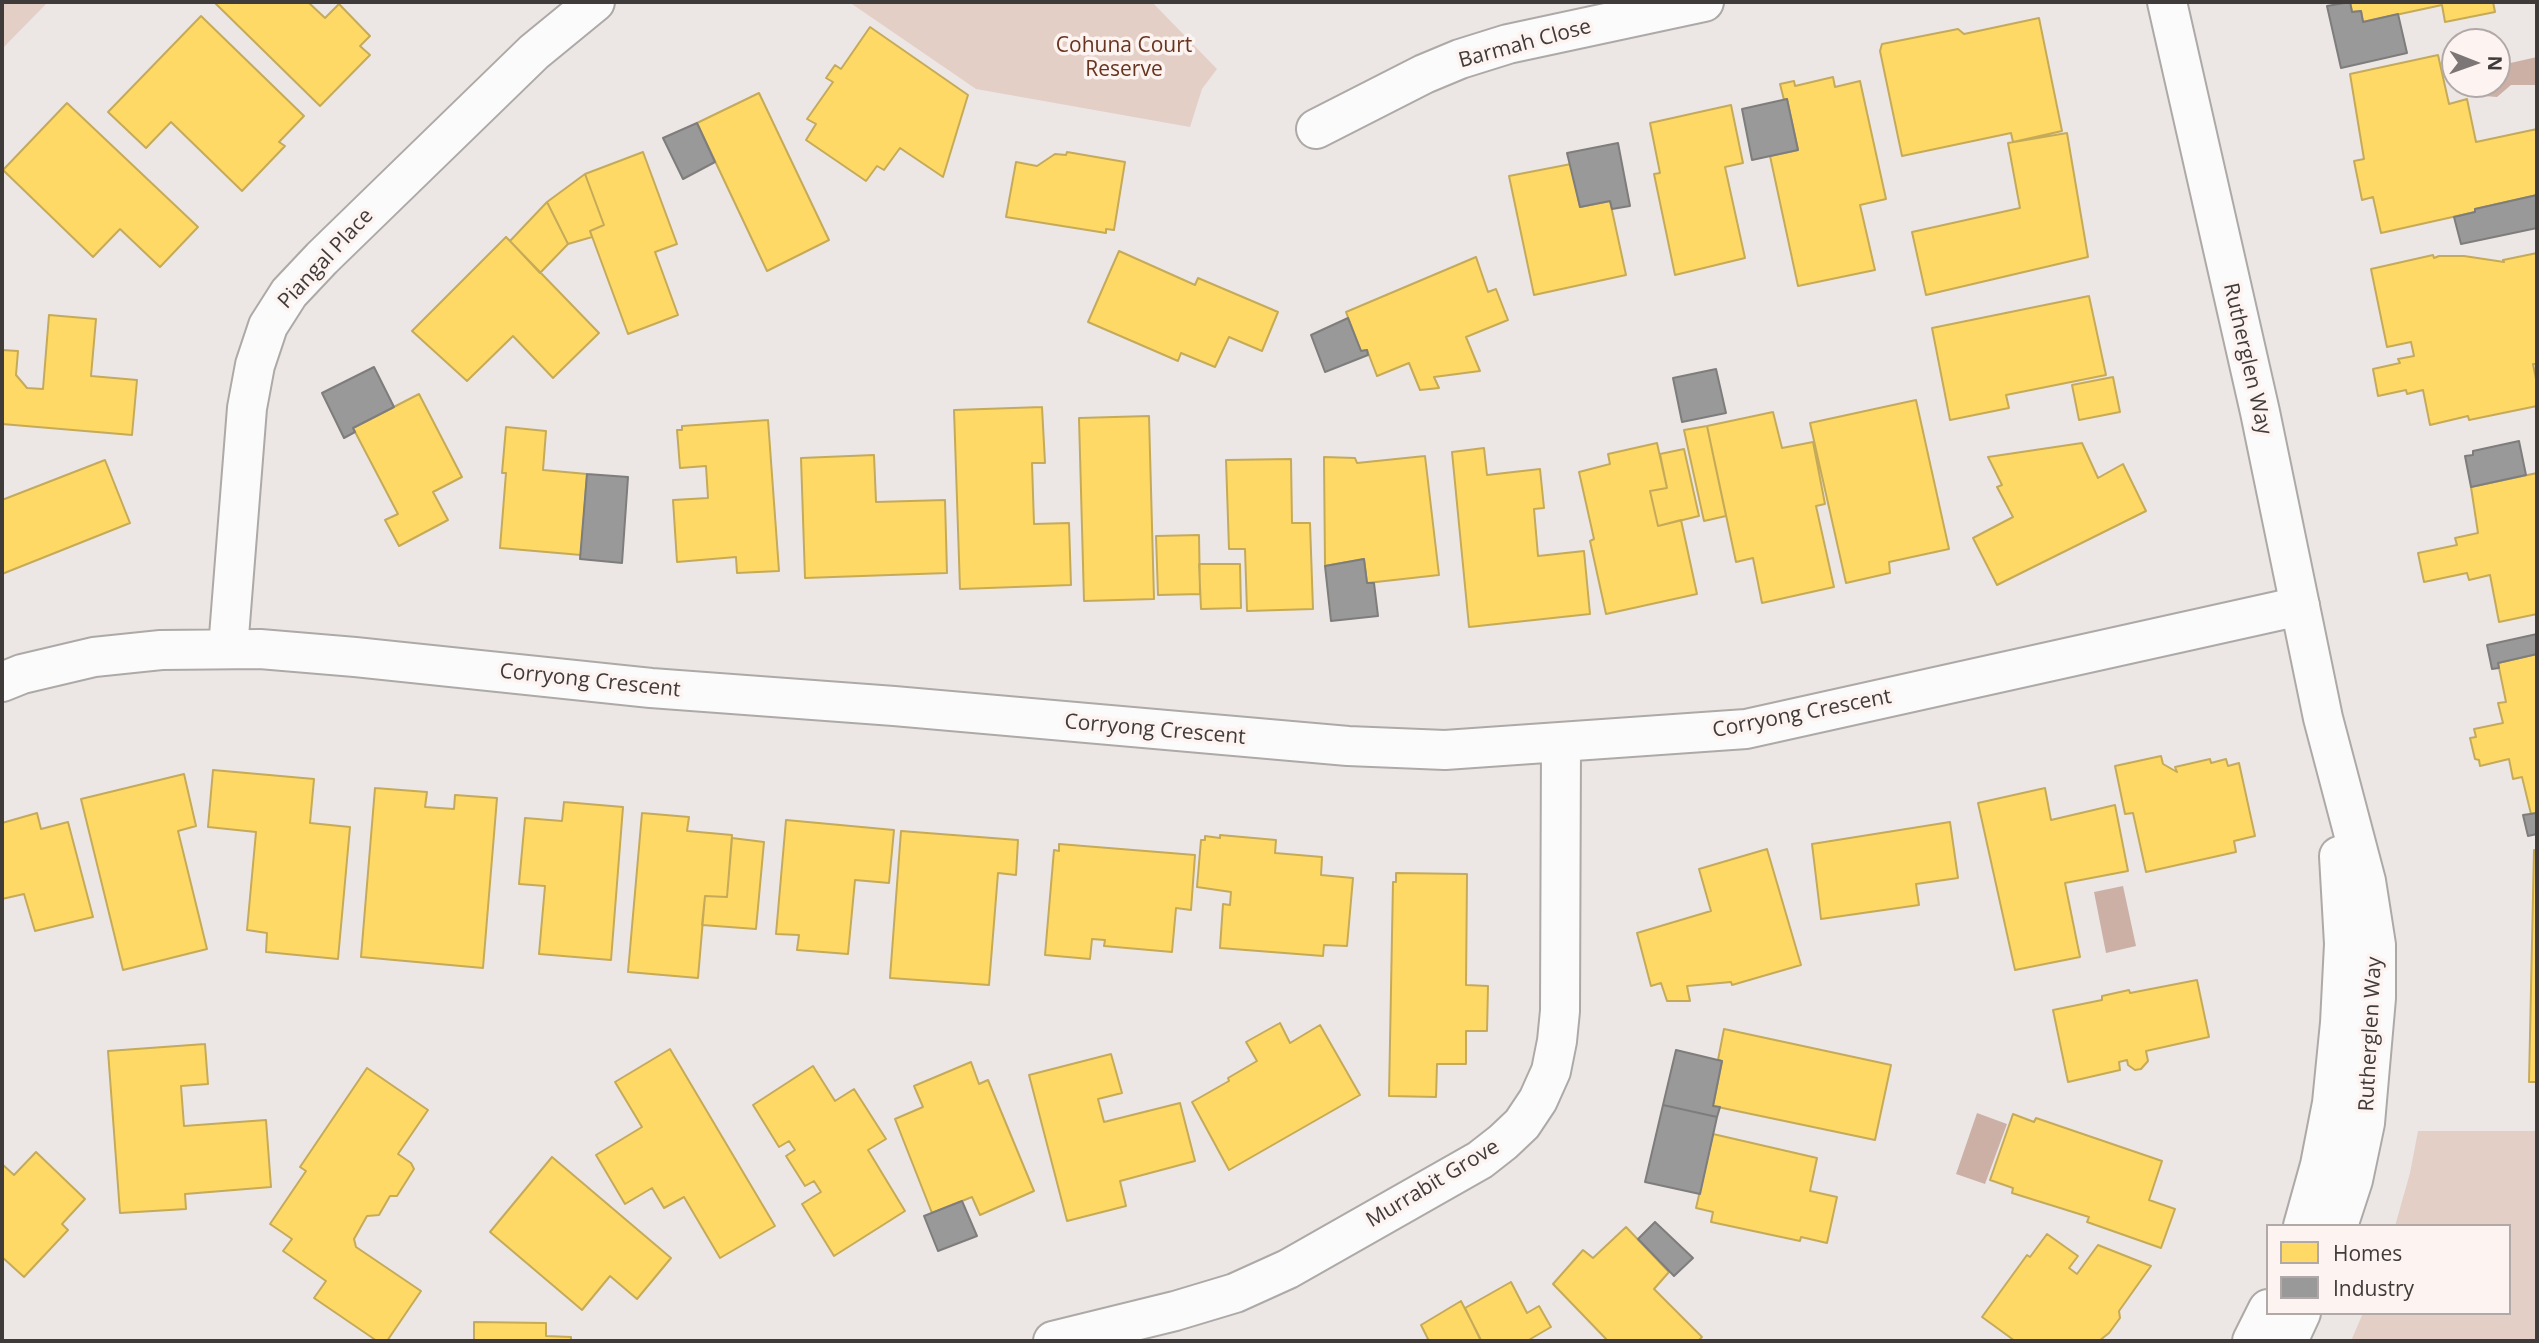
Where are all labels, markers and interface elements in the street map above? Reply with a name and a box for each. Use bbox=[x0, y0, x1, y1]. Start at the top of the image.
street label: Barmah Close bbox=[1456, 14, 1594, 74]
north arrow bbox=[2441, 28, 2511, 98]
park label: Cohuna Court Reserve bbox=[1056, 33, 1192, 83]
text: N bbox=[2482, 55, 2508, 71]
street label: Piangal Place bbox=[273, 204, 379, 314]
street label: Rutherglen Way bbox=[2217, 281, 2277, 437]
street label: Corryong Crescent bbox=[498, 659, 682, 703]
street label: Corryong Crescent bbox=[1710, 684, 1894, 744]
street label: Corryong Crescent bbox=[1063, 710, 1247, 750]
street label: Rutherglen Way bbox=[2354, 956, 2388, 1112]
street label: Murrabit Grove bbox=[1362, 1134, 1504, 1234]
legend bbox=[2266, 1224, 2511, 1315]
text: Homes bbox=[2333, 1239, 2402, 1267]
text: Industry bbox=[2333, 1274, 2414, 1302]

